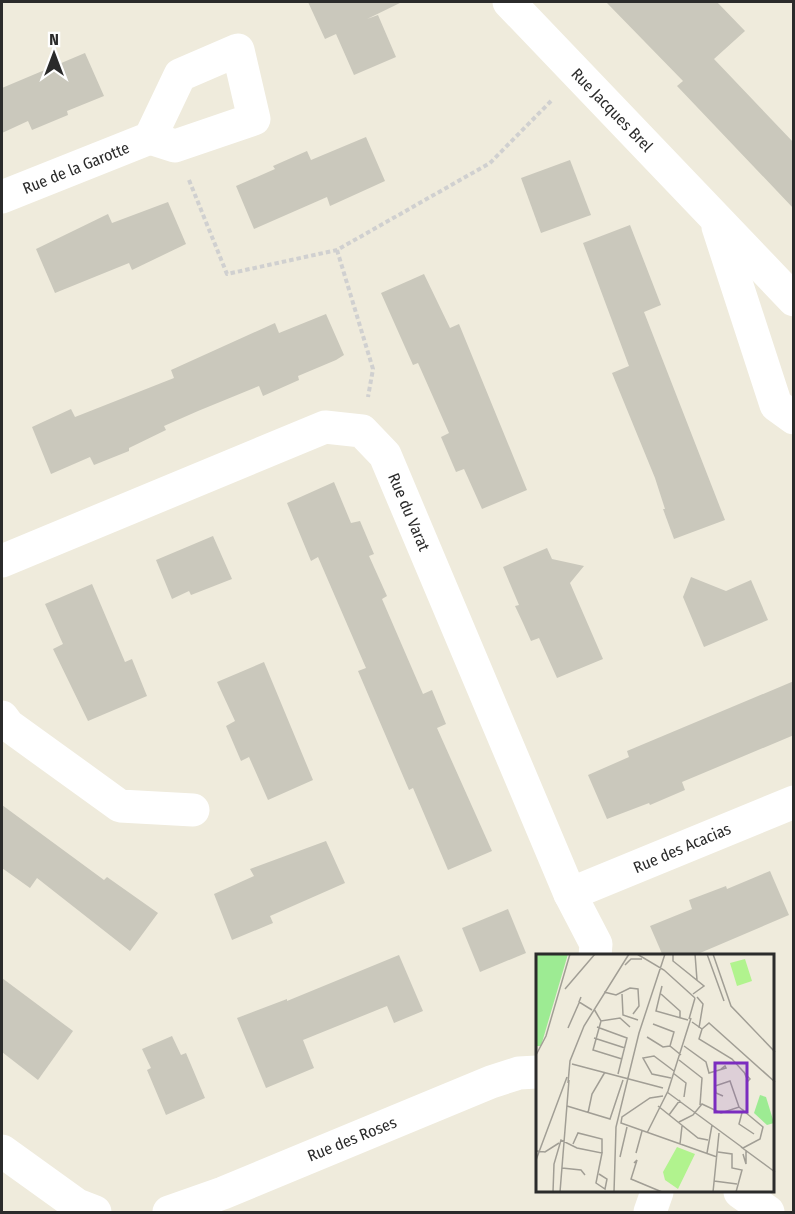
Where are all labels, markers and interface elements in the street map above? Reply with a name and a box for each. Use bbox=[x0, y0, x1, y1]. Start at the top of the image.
north arrow bbox=[24, 24, 84, 84]
text: N bbox=[49, 30, 59, 49]
street label: Rue Jacques Brel bbox=[567, 64, 657, 156]
street label: Rue de la Garotte bbox=[20, 138, 132, 198]
street label: Rue du Varat bbox=[384, 470, 434, 555]
street label: Rue des Acacias bbox=[630, 819, 734, 877]
inset map bbox=[536, 954, 774, 1193]
street label: Rue des Roses bbox=[305, 1112, 399, 1165]

